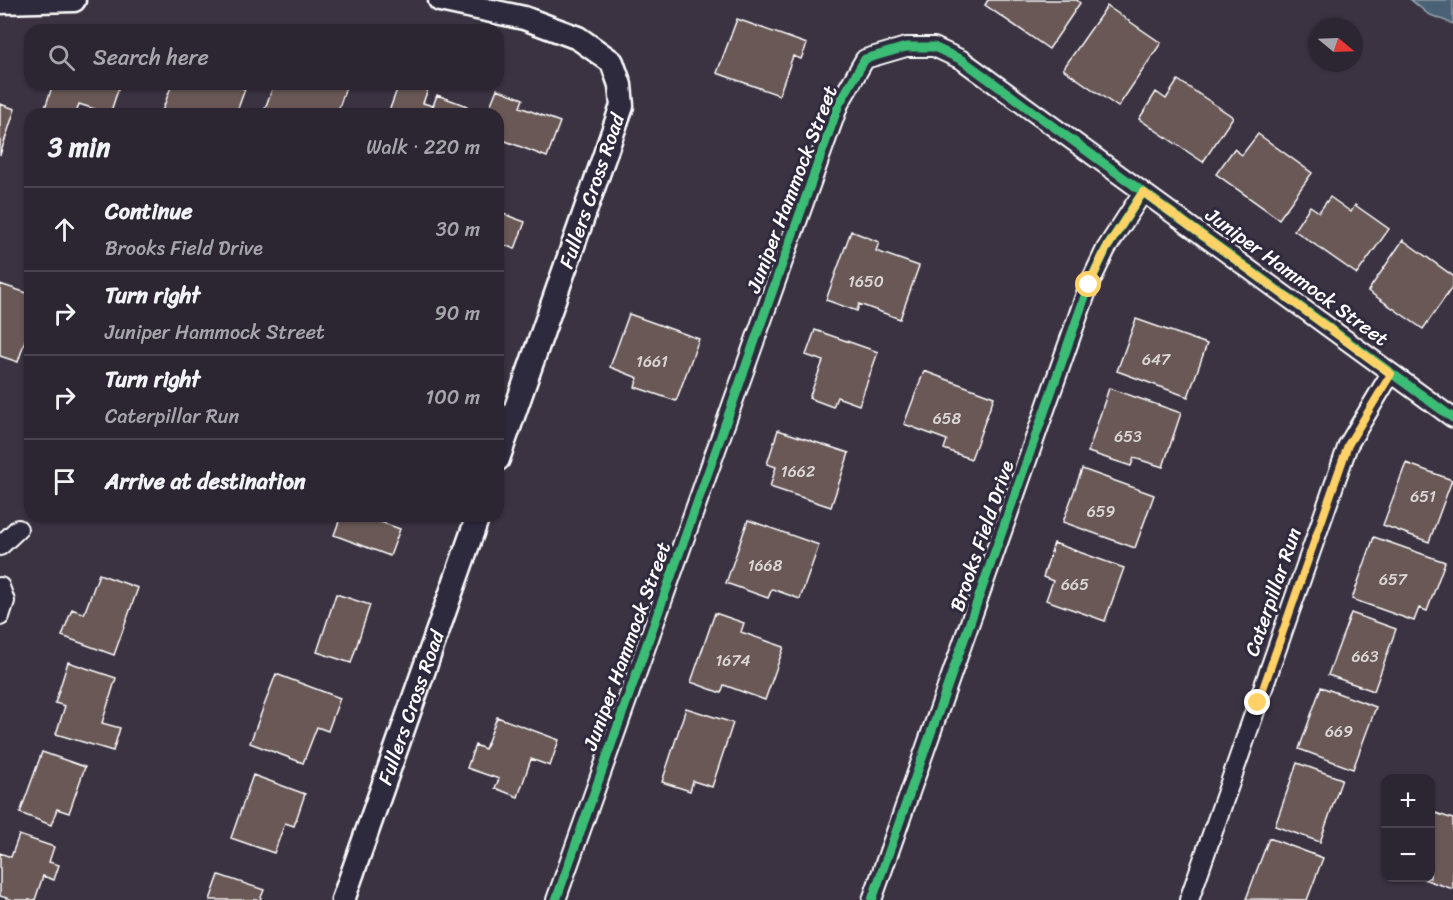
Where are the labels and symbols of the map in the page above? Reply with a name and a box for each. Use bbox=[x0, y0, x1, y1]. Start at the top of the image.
north arrow bbox=[1309, 18, 1363, 72]
street label: Juniper Hammock Street bbox=[736, 80, 848, 299]
street label: Fullers Cross Road bbox=[549, 107, 635, 273]
street label: Juniper Hammock Street bbox=[1197, 198, 1396, 356]
house number: 1650 bbox=[848, 267, 884, 296]
route start bbox=[1075, 271, 1101, 297]
house number: 647 bbox=[1142, 345, 1171, 374]
house number: 1661 bbox=[636, 347, 668, 376]
house number: 658 bbox=[933, 404, 962, 433]
house number: 653 bbox=[1114, 422, 1142, 451]
street label: Brooks Field Drive bbox=[940, 455, 1024, 616]
house number: 1662 bbox=[781, 457, 815, 486]
house number: 651 bbox=[1410, 482, 1436, 511]
house number: 659 bbox=[1087, 497, 1116, 526]
street label: Caterpillar Run bbox=[1235, 523, 1311, 661]
street label: Juniper Hammock Street bbox=[573, 537, 681, 756]
house number: 1668 bbox=[748, 551, 783, 580]
house number: 657 bbox=[1379, 565, 1408, 594]
house number: 665 bbox=[1061, 570, 1089, 599]
street label: Fullers Cross Road bbox=[367, 624, 455, 790]
house number: 663 bbox=[1352, 642, 1379, 671]
house number: 1674 bbox=[715, 646, 751, 675]
route end bbox=[1244, 689, 1270, 715]
house number: 669 bbox=[1325, 717, 1353, 746]

